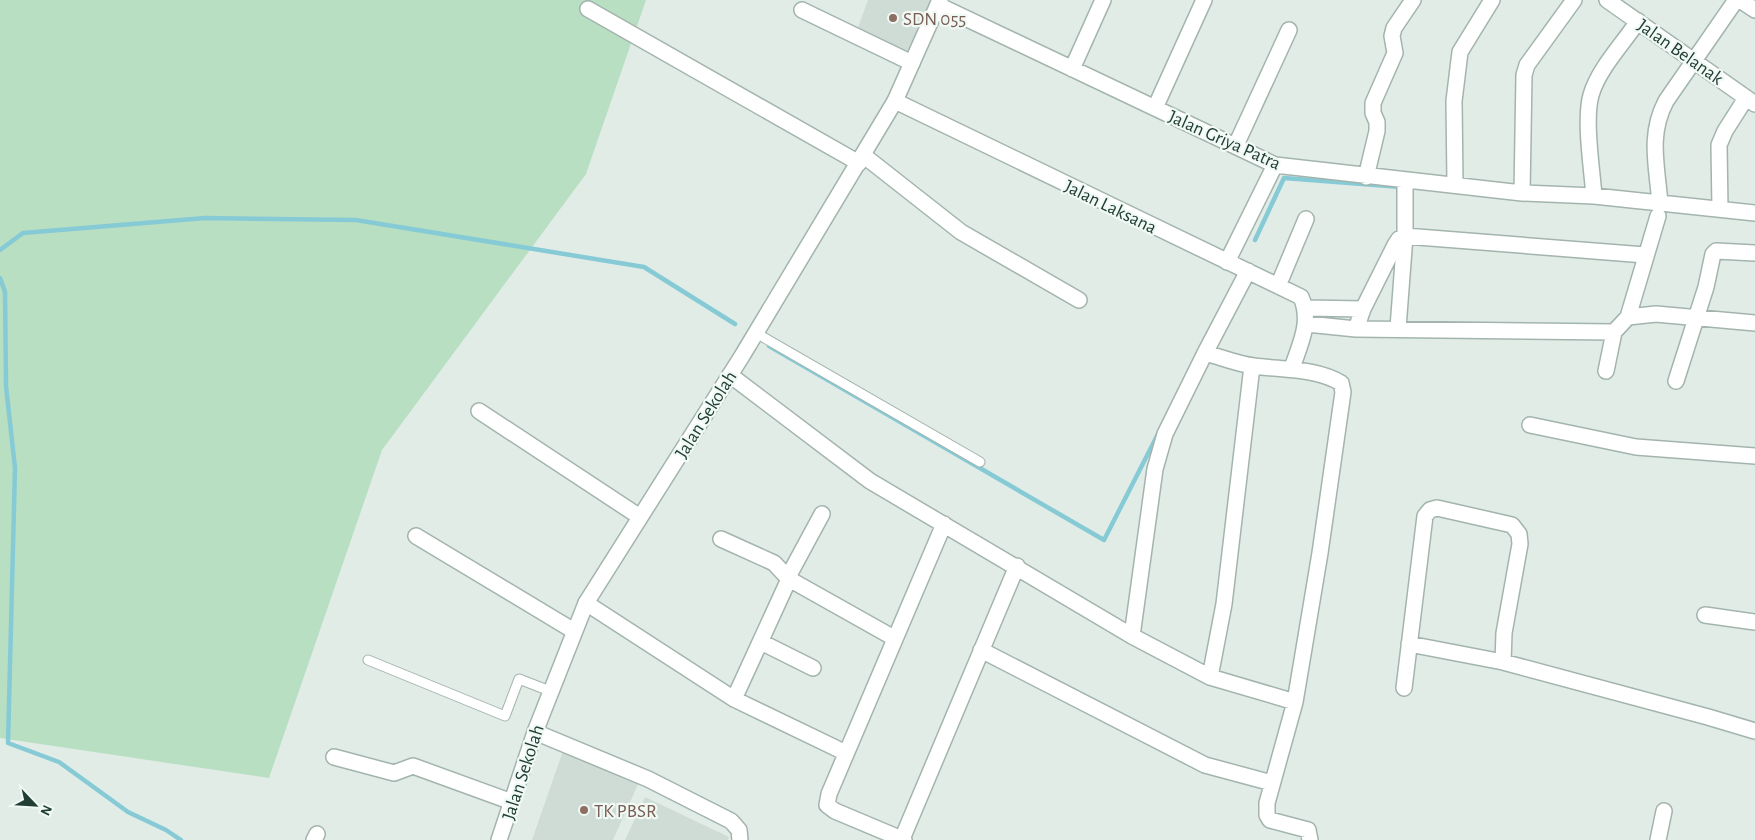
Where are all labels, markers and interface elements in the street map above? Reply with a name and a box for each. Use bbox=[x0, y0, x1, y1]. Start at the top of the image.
place label: SDN 055 bbox=[903, 10, 966, 29]
marker: SDN 055 bbox=[887, 12, 899, 24]
street label: Jalan Belanak bbox=[1634, 16, 1727, 89]
street label: Jalan Griya Patra bbox=[1165, 107, 1284, 174]
street label: Jalan Laksana bbox=[1061, 177, 1160, 238]
street label: Jalan Sekolah bbox=[672, 368, 741, 462]
street label: Jalan Sekolah bbox=[499, 722, 548, 822]
north arrow bbox=[10, 780, 60, 830]
place label: TK PBSR bbox=[594, 802, 656, 821]
text: N bbox=[37, 803, 54, 817]
marker: TK PBSR bbox=[578, 804, 590, 816]

